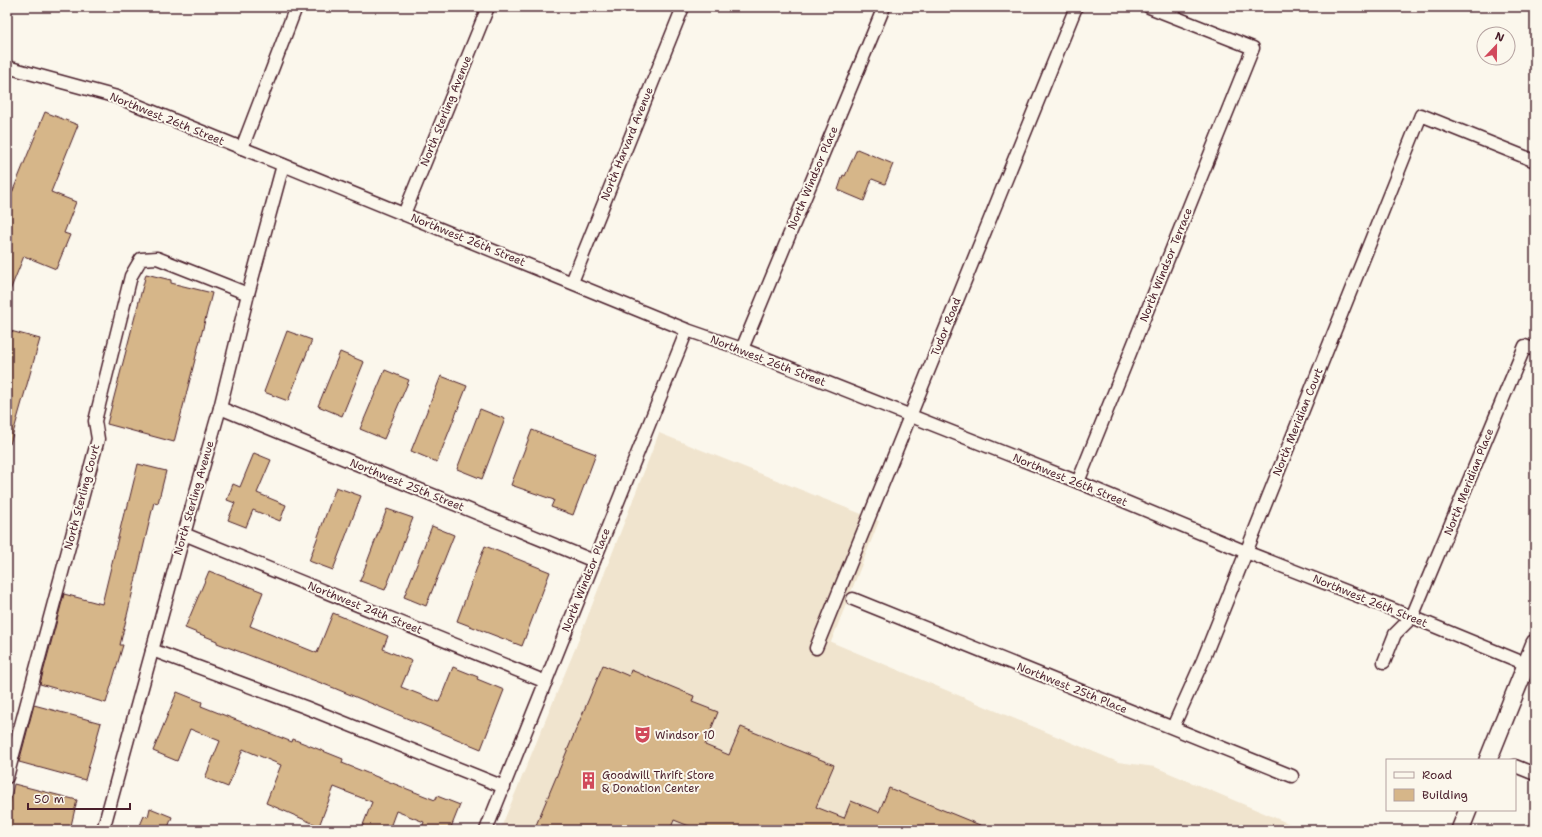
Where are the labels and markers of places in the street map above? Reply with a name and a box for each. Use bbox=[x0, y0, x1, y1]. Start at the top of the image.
theatre icon: Windsor 10 bbox=[632, 725, 652, 745]
place label: Windsor 10 bbox=[655, 728, 715, 743]
place label: Goodwill Thrift Store & Donation Center bbox=[602, 768, 715, 796]
building icon: Goodwill Thrift Store & Donation Center bbox=[579, 771, 599, 791]

